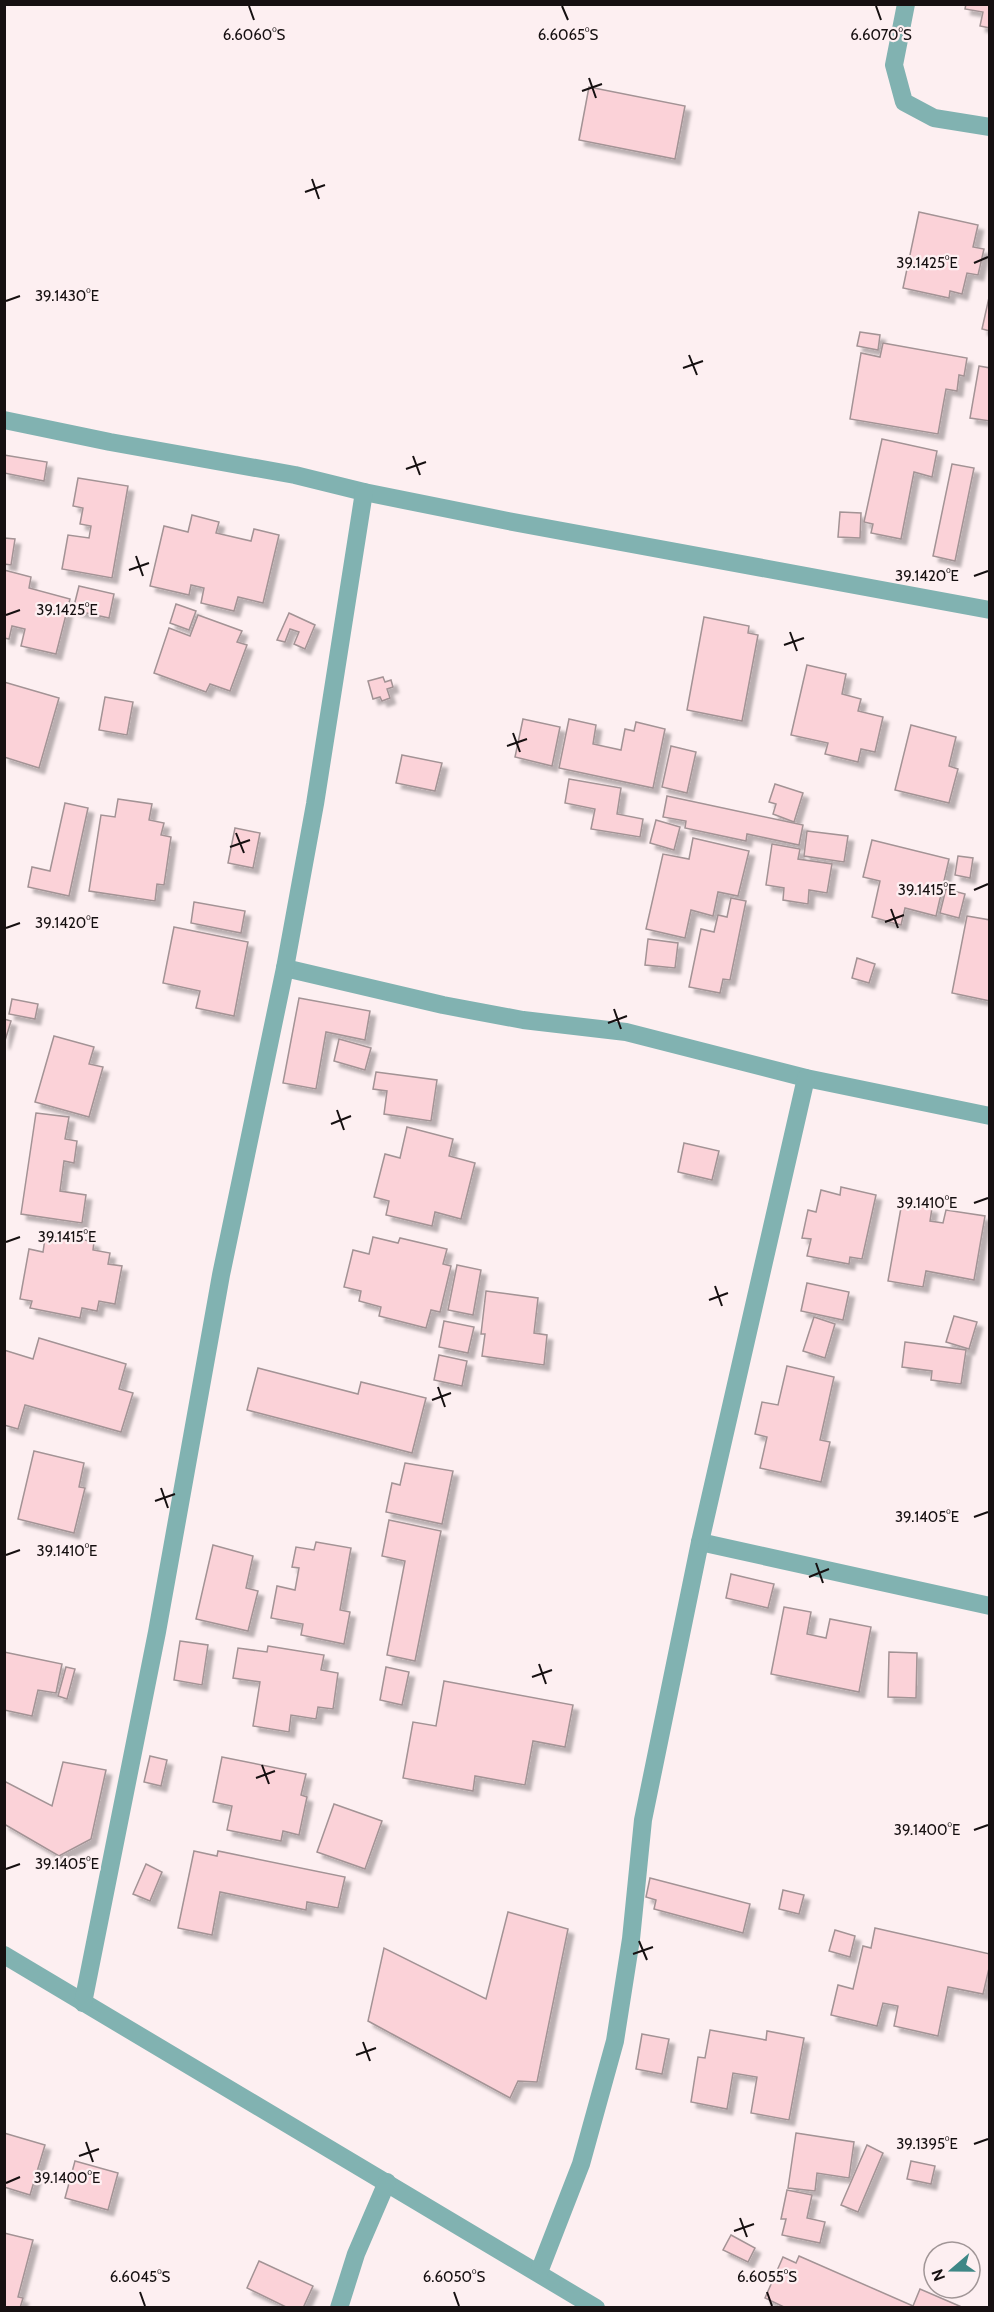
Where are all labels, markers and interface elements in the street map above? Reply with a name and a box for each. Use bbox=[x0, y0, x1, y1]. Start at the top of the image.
text: 6.6060°S bbox=[223, 26, 286, 44]
text: 6.6065°S bbox=[538, 26, 598, 44]
text: 6.6070°S bbox=[850, 26, 912, 44]
text: 39.1425°E bbox=[896, 254, 958, 272]
text: 39.1430°E bbox=[35, 287, 99, 305]
text: 39.1420°E bbox=[895, 567, 959, 585]
text: 39.1425°E bbox=[36, 601, 98, 619]
text: 39.1415°E bbox=[898, 881, 956, 899]
text: 39.1420°E bbox=[35, 914, 99, 932]
text: 39.1410°E bbox=[897, 1194, 957, 1212]
text: 39.1415°E bbox=[38, 1228, 96, 1246]
text: 39.1405°E bbox=[895, 1508, 959, 1526]
text: 39.1410°E bbox=[37, 1542, 97, 1560]
text: 39.1400°E bbox=[894, 1821, 960, 1839]
text: 39.1405°E bbox=[35, 1855, 99, 1873]
text: 39.1395°E bbox=[896, 2135, 958, 2153]
text: 39.1400°E bbox=[34, 2169, 100, 2187]
north arrow bbox=[922, 2240, 982, 2300]
text: N bbox=[928, 2266, 949, 2284]
text: 6.6045°S bbox=[110, 2268, 171, 2286]
text: 6.6050°S bbox=[423, 2268, 485, 2286]
text: 6.6055°S bbox=[737, 2268, 797, 2286]

